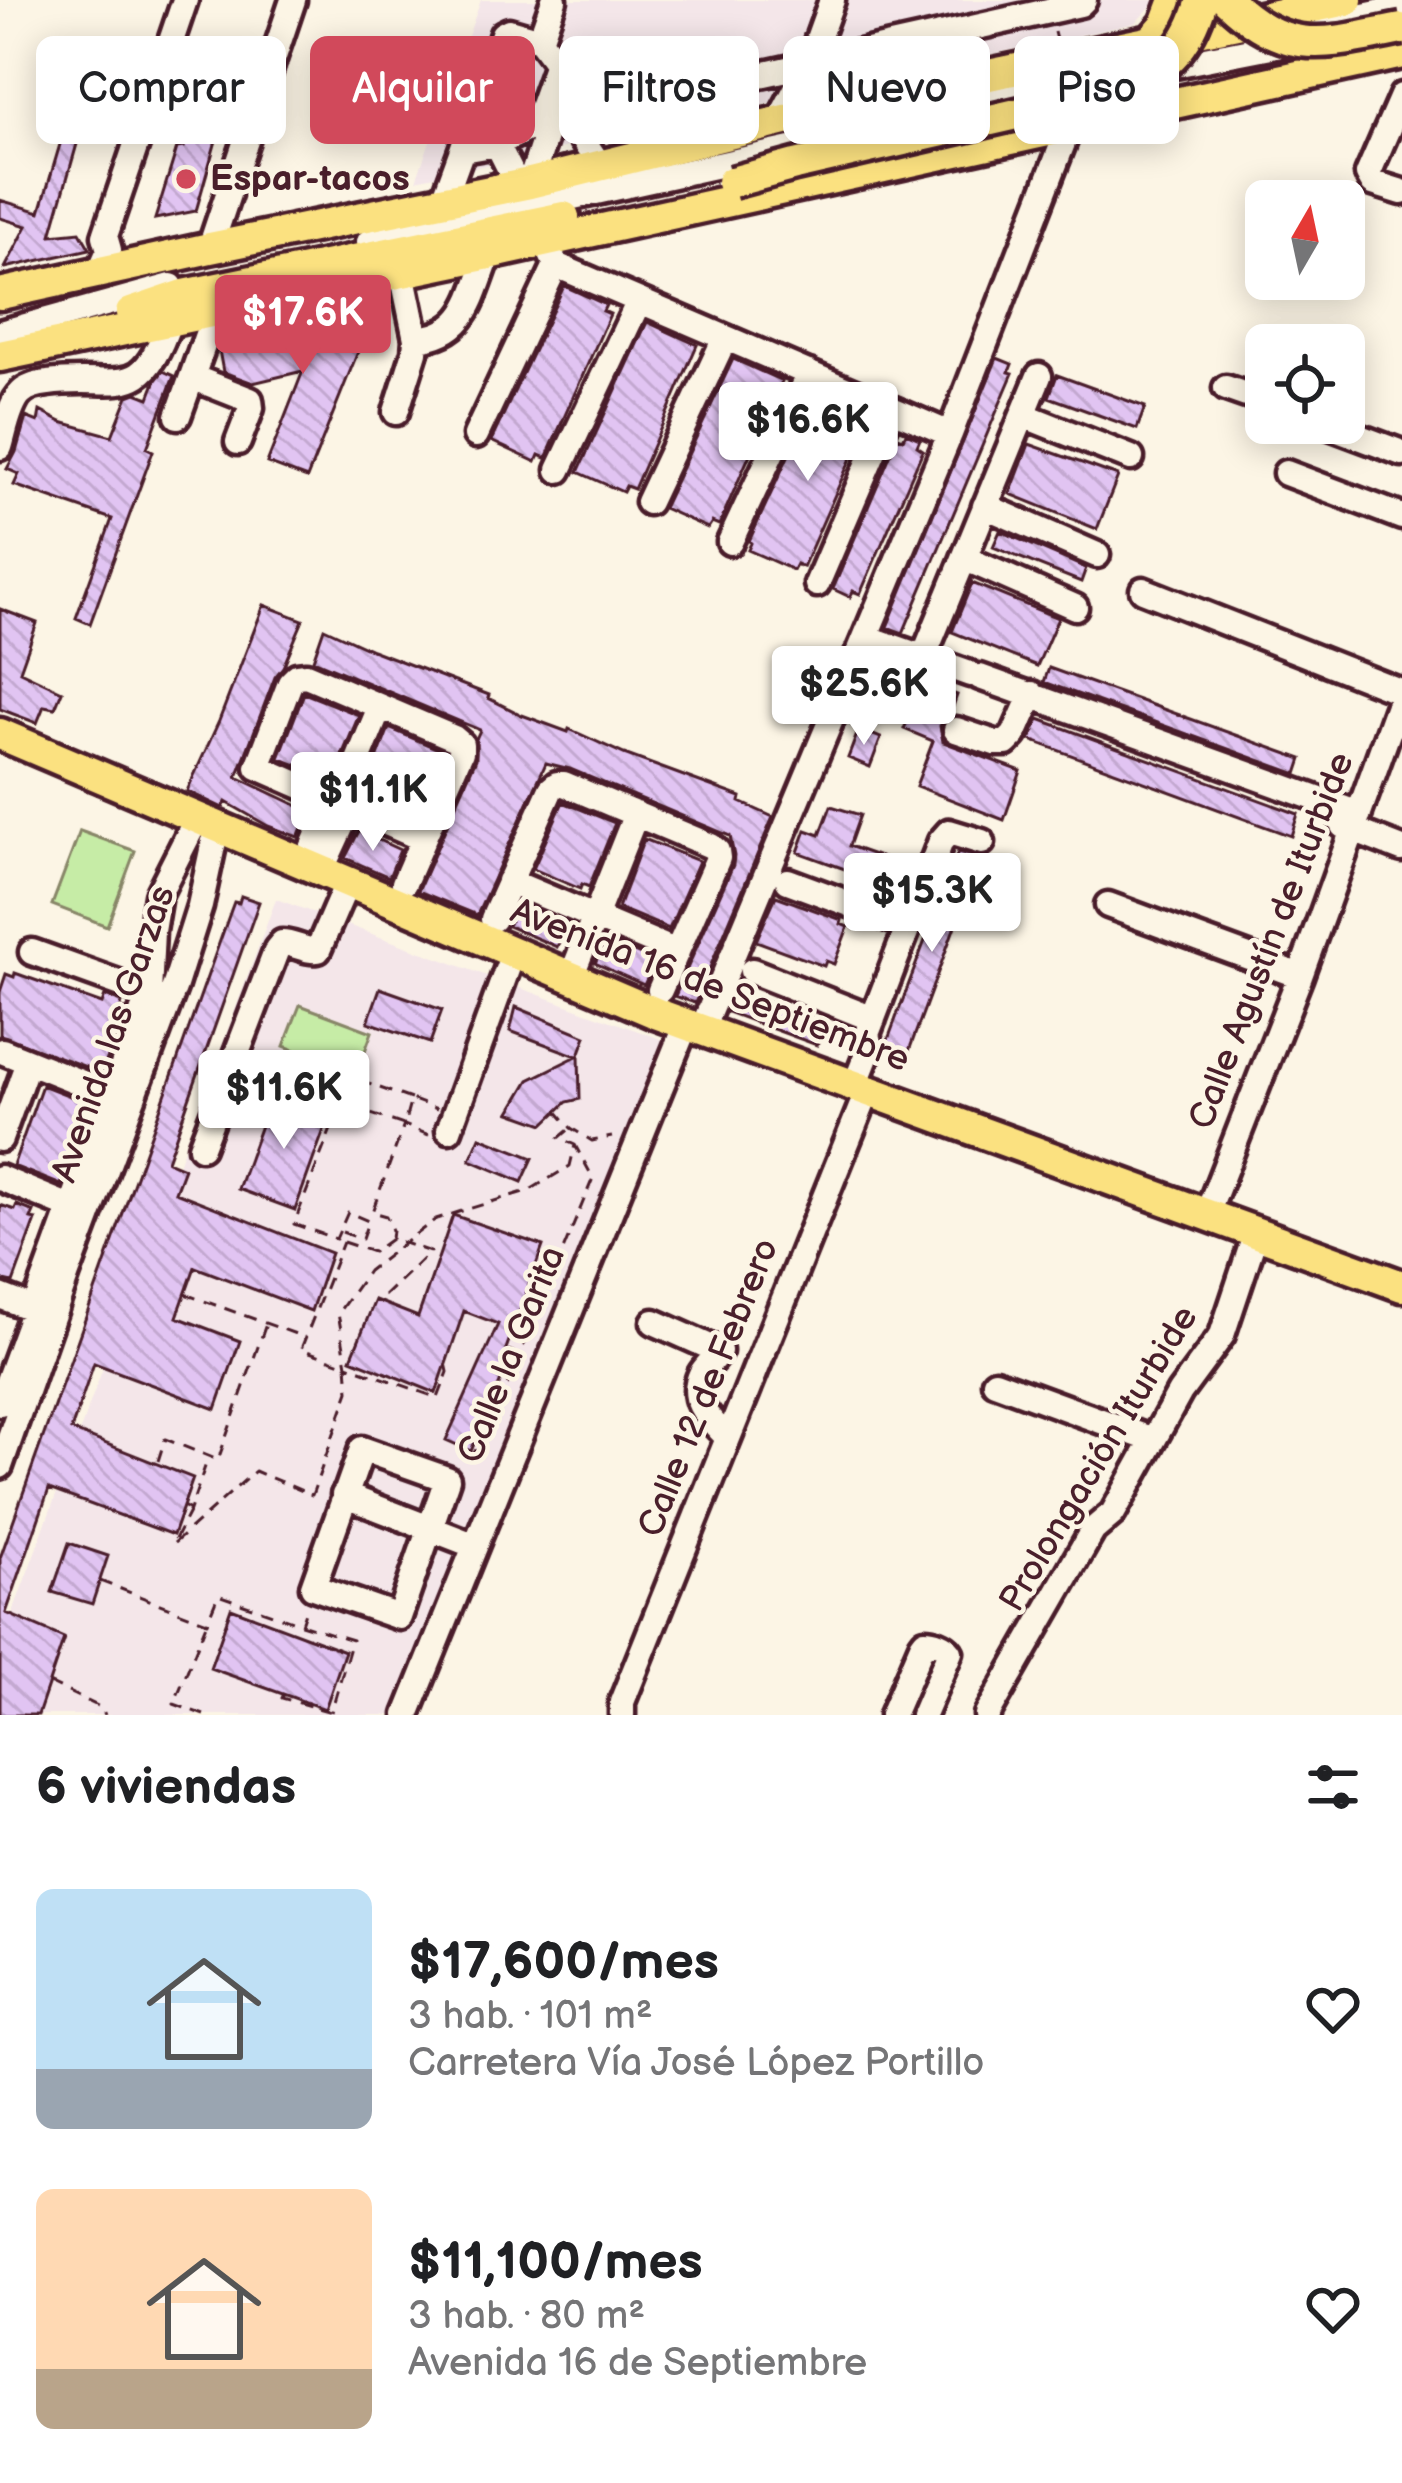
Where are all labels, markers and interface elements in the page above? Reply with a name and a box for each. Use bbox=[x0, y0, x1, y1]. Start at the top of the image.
chip: Comprar bbox=[36, 36, 286, 144]
chip: Alquilar bbox=[310, 36, 535, 144]
chip: Filtros bbox=[559, 36, 759, 144]
chip: Nuevo bbox=[783, 36, 990, 144]
chip: Piso bbox=[1014, 36, 1179, 144]
place label: Espar-tacos bbox=[210, 158, 410, 201]
marker: Espar-tacos bbox=[173, 166, 199, 192]
north arrow bbox=[1245, 180, 1365, 300]
map controls bbox=[1245, 180, 1365, 444]
pin: $17.6K bbox=[205, 275, 401, 377]
text: $17.6K bbox=[242, 290, 364, 337]
button: locate bbox=[1245, 324, 1365, 444]
pin: $16.6K bbox=[710, 382, 906, 484]
text: $16.6K bbox=[746, 397, 870, 444]
pin: $25.6K bbox=[766, 646, 962, 748]
text: $25.6K bbox=[799, 661, 929, 708]
street label: Calle Agustín de Iturbide bbox=[1180, 747, 1364, 1135]
pin: $11.1K bbox=[275, 752, 471, 854]
text: $11.1K bbox=[318, 767, 428, 814]
pin: $15.3K bbox=[834, 853, 1030, 955]
text: $15.3K bbox=[871, 868, 993, 915]
street label: Avenida las Garzas bbox=[43, 880, 185, 1188]
street label: Avenida 16 de Septiembre bbox=[504, 890, 916, 1082]
pin: $11.6K bbox=[186, 1050, 382, 1152]
text: $11.6K bbox=[225, 1065, 343, 1112]
street label: Calle 12 de Febrero bbox=[630, 1233, 788, 1543]
street label: Calle la Garita bbox=[449, 1240, 575, 1470]
street label: Prolongación Iturbide bbox=[991, 1298, 1207, 1620]
icon: filters bbox=[1300, 1754, 1366, 1820]
text: 6 viviendas bbox=[36, 1757, 296, 1818]
text: $17,600/mes bbox=[408, 1932, 719, 1993]
icon: home bbox=[132, 1937, 276, 2081]
icon: heart bbox=[1300, 1976, 1366, 2042]
text: 3 hab. · 101 m² bbox=[408, 1993, 653, 2040]
text: Carretera Vía José López Portillo bbox=[408, 2040, 984, 2087]
text: $11,100/mes bbox=[408, 2232, 703, 2293]
icon: home bbox=[132, 2237, 276, 2381]
icon: heart bbox=[1300, 2276, 1366, 2342]
text: 3 hab. · 80 m² bbox=[408, 2293, 645, 2340]
text: Avenida 16 de Septiembre bbox=[408, 2340, 867, 2387]

